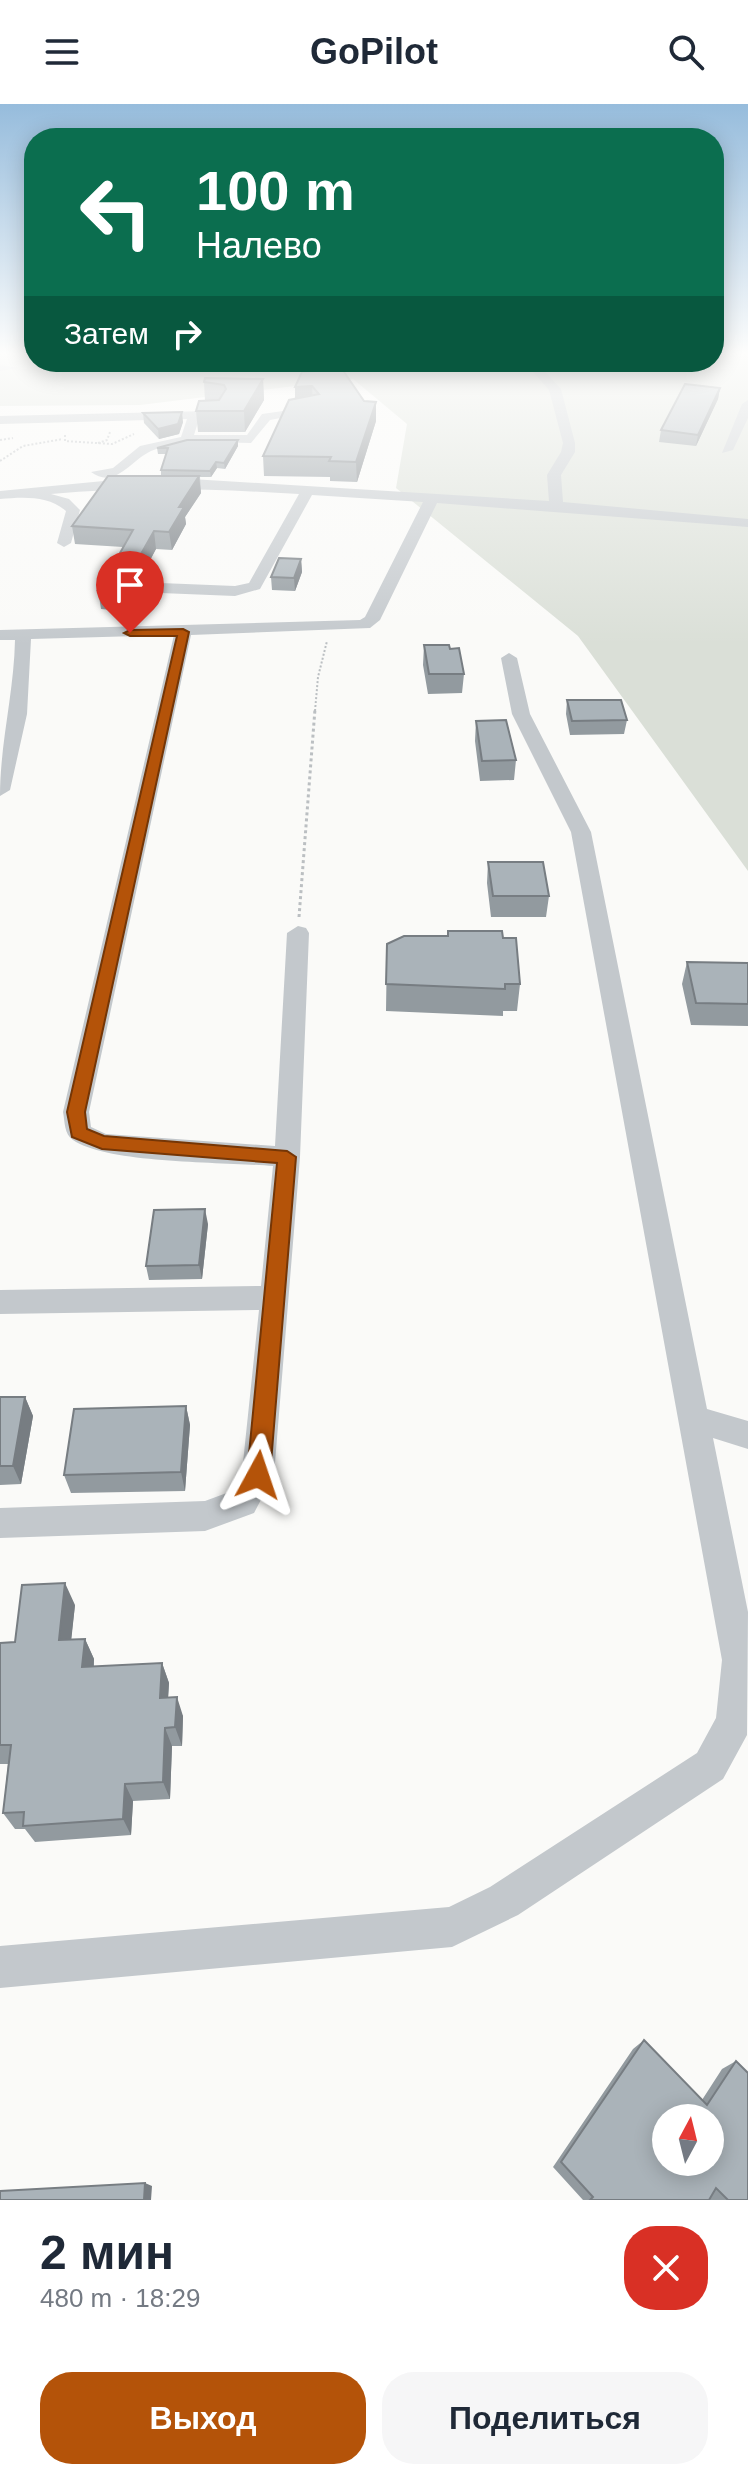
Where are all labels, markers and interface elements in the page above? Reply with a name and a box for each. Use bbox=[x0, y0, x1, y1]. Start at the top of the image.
icon: menu bbox=[40, 30, 84, 74]
icon: search bbox=[664, 30, 708, 74]
text: GoPilot bbox=[310, 31, 438, 72]
text: 100 m bbox=[196, 159, 355, 222]
icon: left bbox=[64, 160, 168, 264]
text: Налево bbox=[196, 225, 322, 266]
icon: right bbox=[165, 312, 209, 356]
text: Затем bbox=[64, 317, 149, 350]
pin bbox=[96, 551, 164, 633]
icon: arrive bbox=[108, 563, 152, 607]
position arrow bbox=[216, 1433, 300, 1517]
north arrow bbox=[652, 2104, 724, 2176]
map controls bbox=[652, 2104, 724, 2176]
text: 2 мин bbox=[40, 2226, 174, 2279]
button: close bbox=[624, 2226, 708, 2310]
text: 480 m · 18:29 bbox=[40, 2283, 200, 2313]
button: Выход bbox=[40, 2372, 366, 2464]
button: Поделиться bbox=[382, 2372, 708, 2464]

